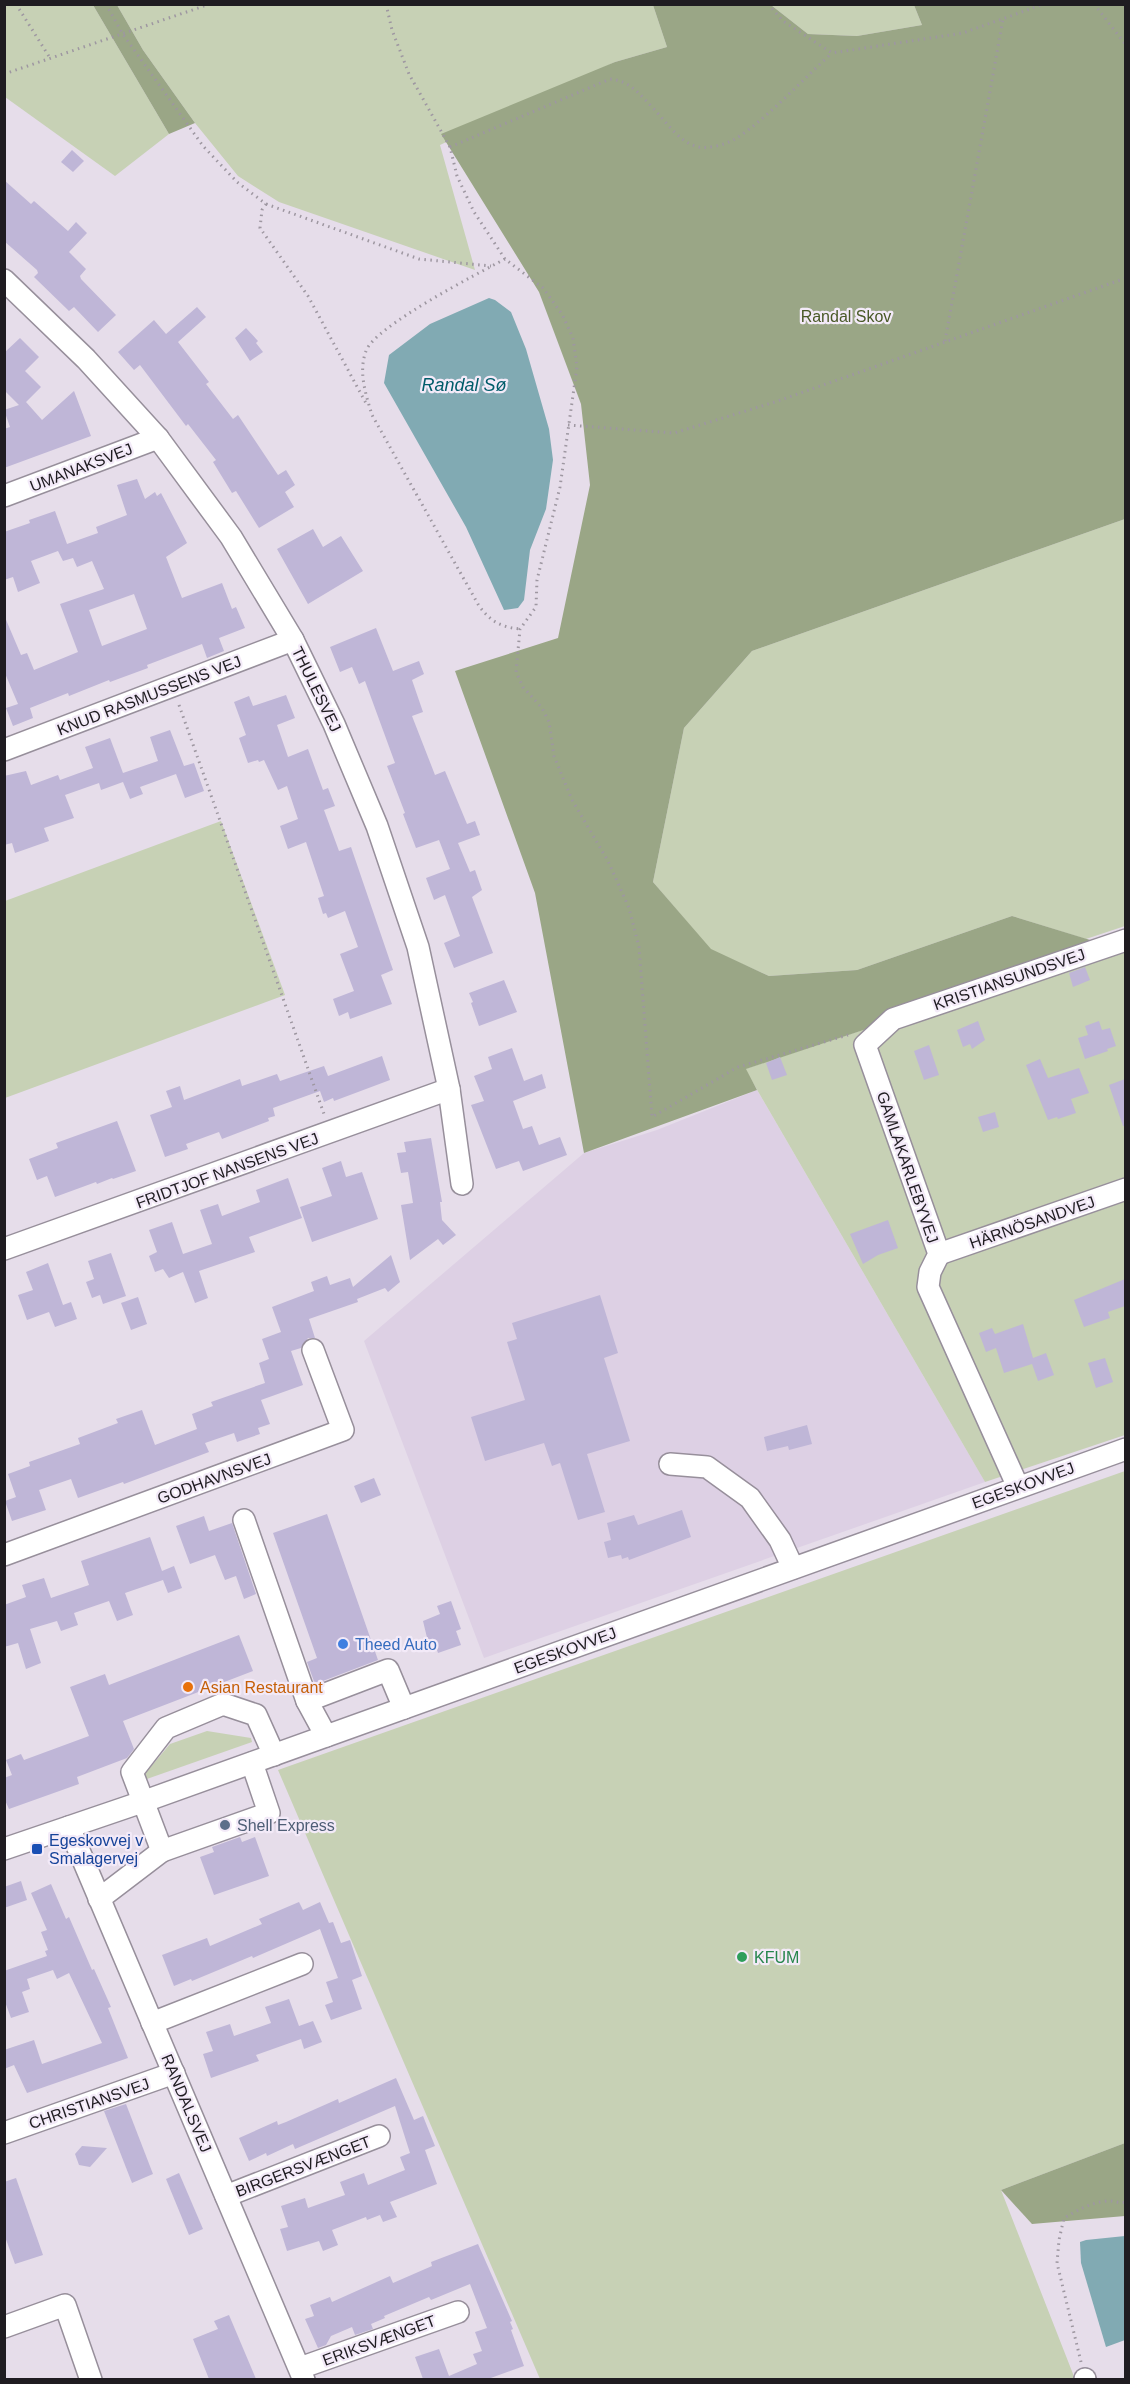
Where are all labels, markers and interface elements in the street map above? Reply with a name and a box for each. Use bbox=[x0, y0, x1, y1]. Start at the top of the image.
park label: Randal Skov bbox=[801, 308, 891, 325]
water label: Randal Sø bbox=[421, 375, 507, 395]
street label: UMANAKSVEJ bbox=[28, 440, 135, 495]
street label: THULESVEJ bbox=[289, 644, 344, 735]
street label: KNUD RASMUSSENS VEJ bbox=[55, 652, 244, 738]
street label: KRISTIANSUNDSVEJ bbox=[931, 946, 1087, 1013]
street label: GAMLAKARLEBYVEJ bbox=[874, 1089, 941, 1245]
street label: FRIDTJOF NANSENS VEJ bbox=[134, 1129, 321, 1211]
street label: HÄRNÖSANDVEJ bbox=[967, 1193, 1097, 1252]
street label: GODHAVNSVEJ bbox=[155, 1450, 273, 1507]
street label: EGESKOVVEJ bbox=[970, 1459, 1077, 1512]
street label: EGESKOVVEJ bbox=[512, 1624, 619, 1677]
place label: Theed Auto bbox=[355, 1636, 437, 1653]
marker: Theed Auto bbox=[336, 1637, 350, 1651]
place label: Asian Restaurant bbox=[200, 1679, 323, 1696]
marker: Asian Restaurant bbox=[181, 1680, 195, 1694]
place label: Shell Express bbox=[237, 1817, 335, 1834]
marker: Shell Express bbox=[218, 1818, 232, 1832]
place label: Egeskovvej v Smalagervej bbox=[49, 1832, 143, 1867]
marker: Egeskovvej v Smalagervej bbox=[30, 1842, 44, 1856]
place label: KFUM bbox=[754, 1949, 799, 1966]
marker: KFUM bbox=[735, 1950, 749, 1964]
street label: RANDALSVEJ bbox=[158, 2052, 215, 2155]
street label: CHRISTIANSVEJ bbox=[27, 2075, 152, 2132]
street label: BIRGERSVÆNGET bbox=[233, 2133, 373, 2200]
street label: ERIKSVÆNGET bbox=[320, 2312, 438, 2369]

